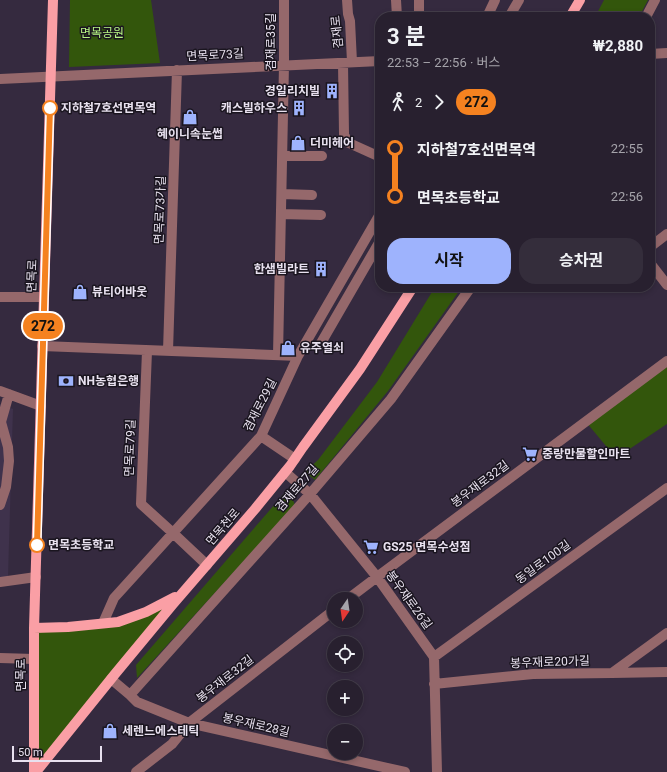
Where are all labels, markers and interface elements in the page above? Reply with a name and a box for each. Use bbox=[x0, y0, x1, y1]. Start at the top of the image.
street label: 겸재로35길 bbox=[264, 13, 278, 71]
street label: 겸재로 bbox=[328, 15, 346, 49]
text: 3 분 bbox=[387, 24, 425, 49]
park label: 면목공원 bbox=[80, 26, 124, 40]
text: ₩2,880 bbox=[593, 37, 643, 55]
street label: 면목로73길 bbox=[186, 47, 244, 63]
text: 22:53 – 22:56 · 버스 bbox=[387, 55, 501, 70]
building icon: 경일리치빌 bbox=[323, 82, 341, 100]
place label: 경일리치빌 bbox=[265, 84, 320, 98]
icon: walk bbox=[387, 91, 409, 113]
icon: forward bbox=[428, 91, 450, 113]
text: 272 bbox=[464, 94, 488, 110]
text: 2 bbox=[415, 95, 422, 110]
building icon: 캐스빌하우스 bbox=[290, 99, 308, 117]
marker: 지하철7호선면목역 bbox=[42, 100, 58, 116]
place label: 지하철7호선면목역 bbox=[61, 101, 156, 115]
place label: 캐스빌하우스 bbox=[221, 101, 287, 115]
shop icon: 혜이니속눈썹 bbox=[181, 108, 199, 126]
place label: 혜이니속눈썹 bbox=[157, 127, 223, 141]
shop icon: 더미헤어 bbox=[289, 134, 307, 152]
place label: 더미헤어 bbox=[310, 136, 354, 150]
text: 지하철7호선면목역 bbox=[417, 141, 536, 159]
text: 22:55 bbox=[611, 141, 643, 156]
street label: 면목로73가길 bbox=[152, 175, 168, 245]
text: 면목초등학교 bbox=[417, 189, 500, 207]
text: 22:56 bbox=[611, 189, 643, 204]
button: 시작 bbox=[387, 238, 511, 284]
button: 승차권 bbox=[519, 238, 643, 284]
street label: 면목로 bbox=[24, 259, 40, 293]
building icon: 한샘빌라트 bbox=[312, 260, 330, 278]
place label: 한샘빌라트 bbox=[254, 262, 309, 276]
shop icon: 뷰티어바웃 bbox=[71, 283, 89, 301]
place label: 뷰티어바웃 bbox=[92, 285, 147, 299]
line badge: 272 bbox=[20, 313, 66, 339]
text: 272 bbox=[31, 318, 55, 334]
shop icon: 유주열쇠 bbox=[279, 339, 297, 357]
place label: 유주열쇠 bbox=[300, 341, 344, 355]
bank icon: NH농협은행 bbox=[57, 372, 75, 390]
place label: NH농협은행 bbox=[78, 374, 139, 388]
street label: 겸재로29길 bbox=[241, 376, 279, 434]
street label: 면목로79길 bbox=[122, 419, 138, 477]
supermarket icon: 중랑만물할인마트 bbox=[521, 445, 539, 463]
place label: 중랑만물할인마트 bbox=[542, 447, 630, 461]
street label: 봉우재로32길 bbox=[448, 458, 512, 510]
street label: 겸재로27길 bbox=[273, 462, 321, 514]
street label: 면목천로 bbox=[203, 506, 243, 548]
marker: 면목초등학교 bbox=[29, 537, 45, 553]
street label: 동일로100길 bbox=[513, 537, 573, 587]
place label: 면목초등학교 bbox=[48, 538, 114, 552]
supermarket icon: GS25 면목수성점 bbox=[362, 538, 380, 556]
place label: GS25 면목수성점 bbox=[383, 540, 471, 554]
street label: 봉우재로26길 bbox=[383, 568, 435, 632]
north arrow bbox=[327, 592, 363, 628]
map controls bbox=[327, 592, 363, 760]
button: locate bbox=[327, 636, 363, 672]
street label: 봉우재로32길 bbox=[194, 652, 256, 706]
street label: 봉우재로20가길 bbox=[510, 654, 590, 670]
street label: 면목로 bbox=[14, 658, 28, 692]
button: + bbox=[327, 680, 363, 716]
street label: 봉우재로28길 bbox=[221, 710, 291, 740]
shop icon: 세렌느에스테틱 bbox=[101, 722, 119, 740]
place label: 세렌느에스테틱 bbox=[122, 724, 199, 738]
button: − bbox=[327, 724, 363, 760]
scale bar bbox=[12, 744, 102, 763]
text: 50 m bbox=[18, 746, 43, 759]

